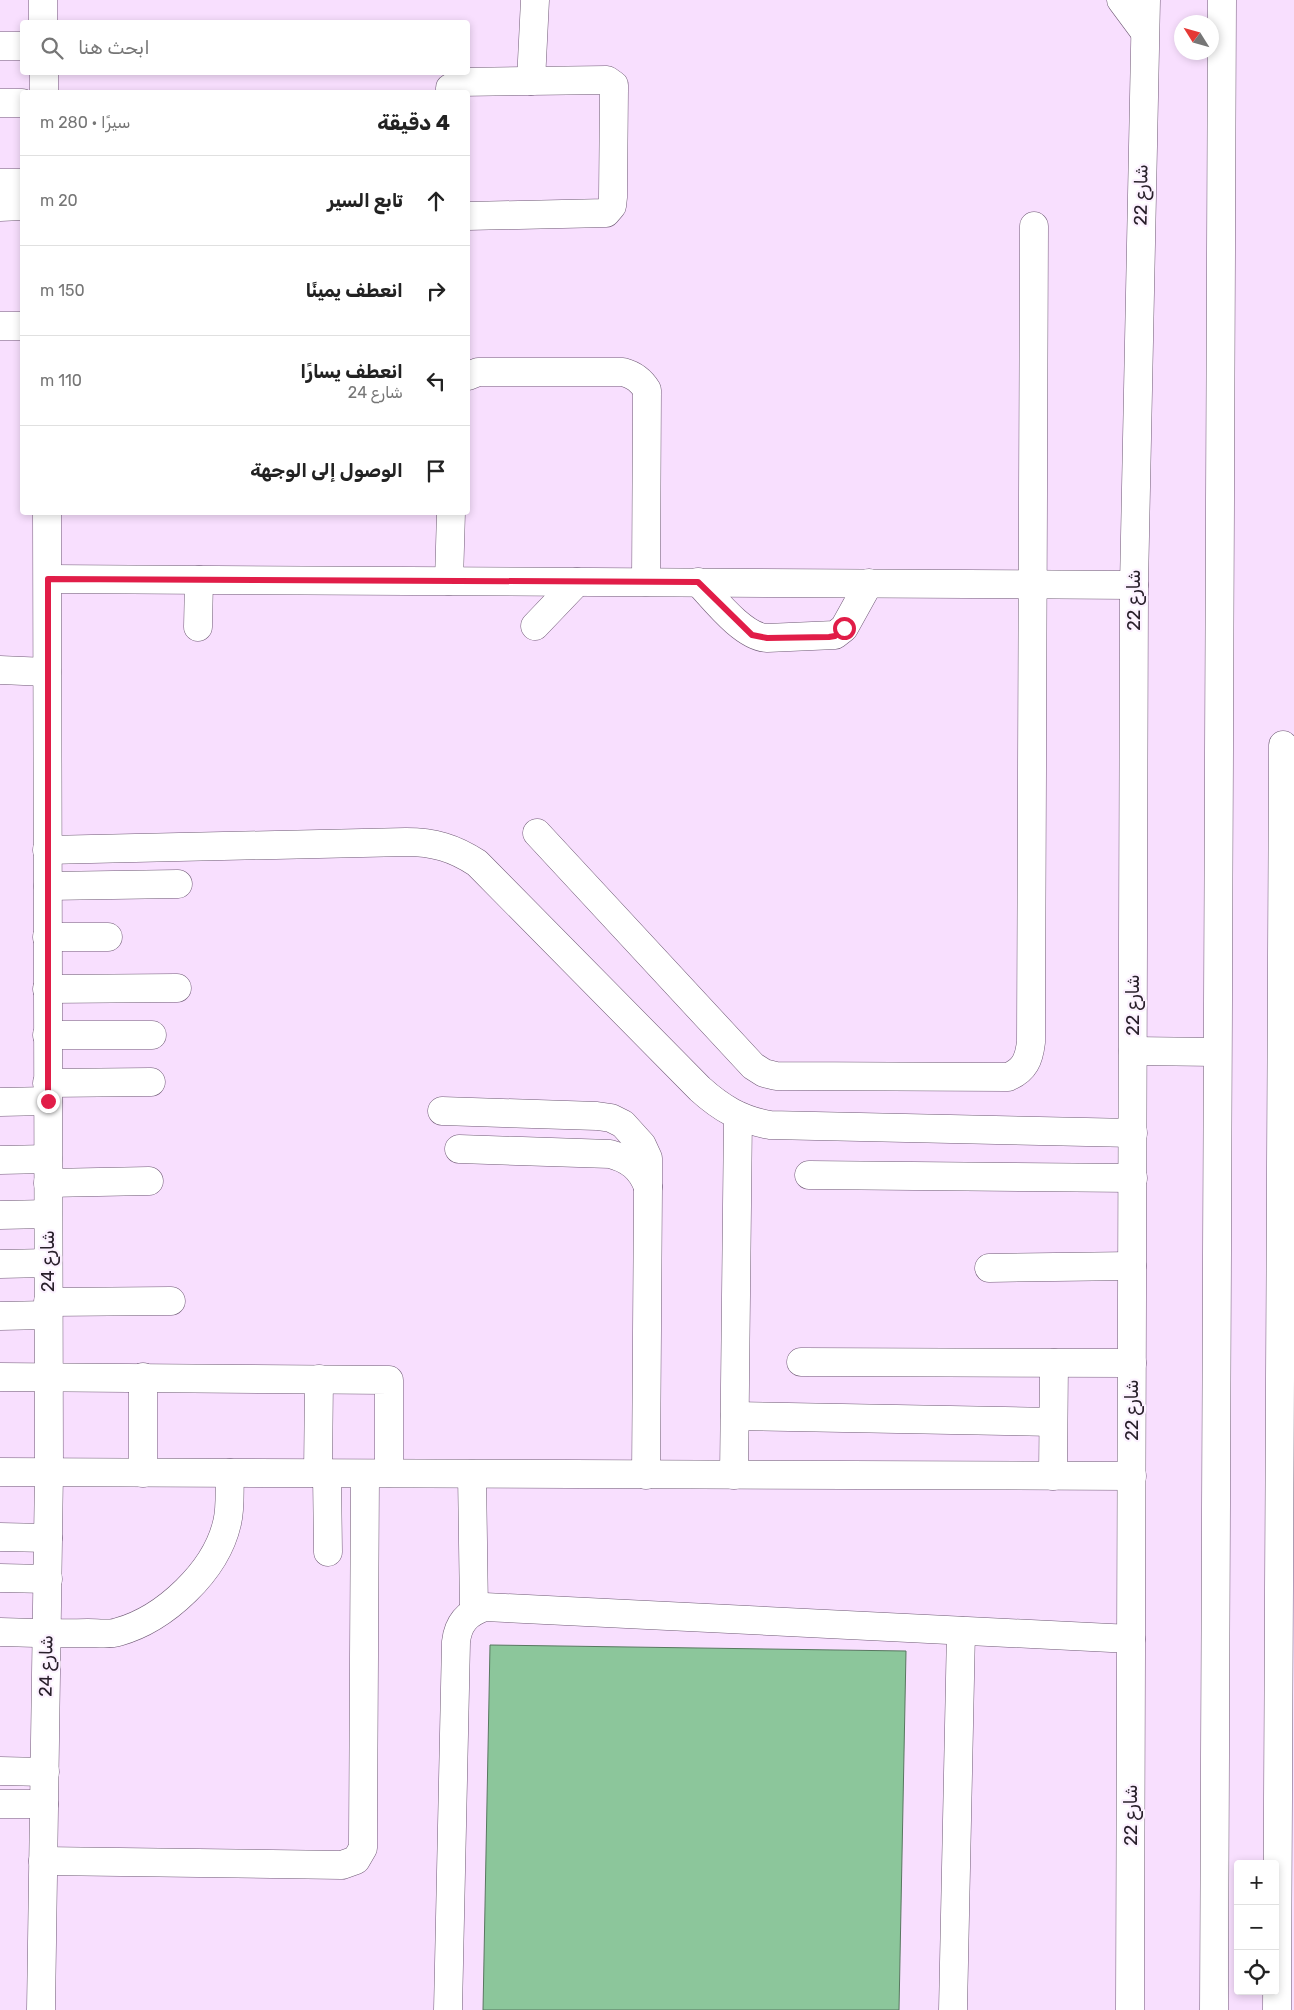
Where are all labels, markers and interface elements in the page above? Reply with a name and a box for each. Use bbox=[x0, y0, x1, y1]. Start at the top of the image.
north arrow bbox=[1174, 15, 1219, 60]
search box bbox=[20, 20, 470, 75]
icon: search bbox=[38, 34, 66, 62]
text: ابحث هنا bbox=[78, 36, 150, 59]
text: 4 دقيقة bbox=[377, 110, 450, 135]
text: سيرًا · 280 m bbox=[40, 113, 131, 132]
street label: شارع 22 bbox=[1129, 164, 1154, 226]
icon: ahead bbox=[422, 187, 450, 215]
text: تابع السير bbox=[327, 189, 403, 212]
text: 20 m bbox=[40, 191, 78, 210]
icon: right bbox=[422, 277, 450, 305]
text: انعطف يمينًا bbox=[306, 279, 403, 302]
text: 150 m bbox=[40, 281, 85, 300]
text: انعطف يسارًا bbox=[300, 360, 403, 383]
icon: left bbox=[422, 367, 450, 395]
text: 110 m bbox=[40, 371, 82, 390]
text: شارع 24 bbox=[348, 383, 403, 402]
icon: arrive bbox=[422, 457, 450, 485]
text: الوصول إلى الوجهة bbox=[250, 459, 403, 482]
street label: شارع 22 bbox=[1123, 569, 1146, 631]
route start bbox=[833, 617, 856, 640]
street label: شارع 22 bbox=[1122, 974, 1145, 1036]
route end bbox=[37, 1090, 60, 1113]
street label: شارع 24 bbox=[37, 1230, 60, 1292]
street label: شارع 22 bbox=[1121, 1379, 1144, 1441]
street label: شارع 24 bbox=[34, 1635, 59, 1697]
street label: شارع 22 bbox=[1120, 1784, 1143, 1846]
map controls bbox=[1234, 1860, 1279, 1995]
button: + bbox=[1234, 1860, 1279, 1905]
button: − bbox=[1234, 1905, 1279, 1950]
button: locate bbox=[1234, 1950, 1279, 1995]

